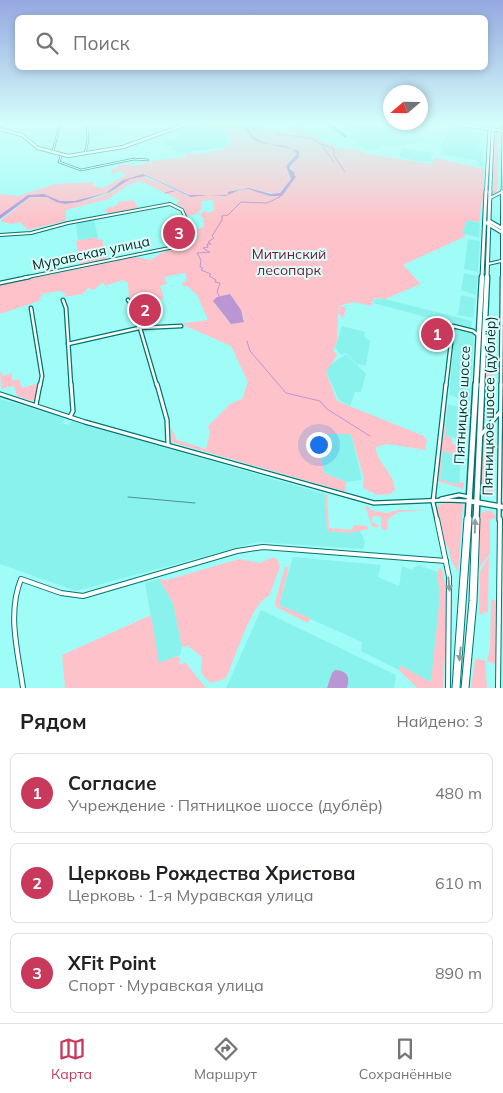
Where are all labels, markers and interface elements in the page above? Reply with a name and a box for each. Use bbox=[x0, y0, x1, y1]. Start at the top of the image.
search box bbox=[15, 15, 488, 70]
icon: search bbox=[33, 29, 61, 57]
text: Поиск bbox=[73, 31, 130, 55]
north arrow bbox=[383, 85, 428, 130]
pin: 3 bbox=[163, 214, 195, 252]
street label: Муравская улица bbox=[31, 232, 151, 274]
park label: Митинский лесопарк bbox=[252, 245, 326, 279]
pin: 2 bbox=[129, 291, 161, 329]
pin: 1 bbox=[421, 315, 453, 353]
street label: Пятницкое шоссе (дублёр) bbox=[478, 316, 500, 496]
street label: Пятницкое шоссе bbox=[450, 345, 474, 465]
your location bbox=[306, 432, 332, 458]
one-way arrow bbox=[472, 518, 480, 534]
one-way arrow bbox=[445, 576, 453, 592]
one-way arrow bbox=[456, 646, 464, 662]
text: Рядом bbox=[20, 708, 87, 734]
text: Найдено: 3 bbox=[397, 711, 483, 731]
text: Согласие bbox=[68, 771, 157, 795]
text: 1 bbox=[32, 783, 42, 803]
text: 480 m bbox=[435, 783, 482, 803]
text: Учреждение · Пятницкое шоссе (дублёр) bbox=[68, 795, 383, 815]
text: Церковь Рождества Христова bbox=[68, 861, 356, 885]
text: 2 bbox=[32, 873, 42, 893]
text: 610 m bbox=[435, 873, 482, 893]
text: Церковь · 1-я Муравская улица bbox=[68, 885, 313, 905]
text: XFit Point bbox=[68, 951, 156, 975]
text: 3 bbox=[32, 963, 42, 983]
text: 890 m bbox=[435, 963, 482, 983]
text: Спорт · Муравская улица bbox=[68, 975, 264, 995]
tab: Карта bbox=[51, 1035, 92, 1083]
tab: Маршрут bbox=[194, 1035, 257, 1083]
tab: Сохранённые bbox=[359, 1035, 452, 1083]

